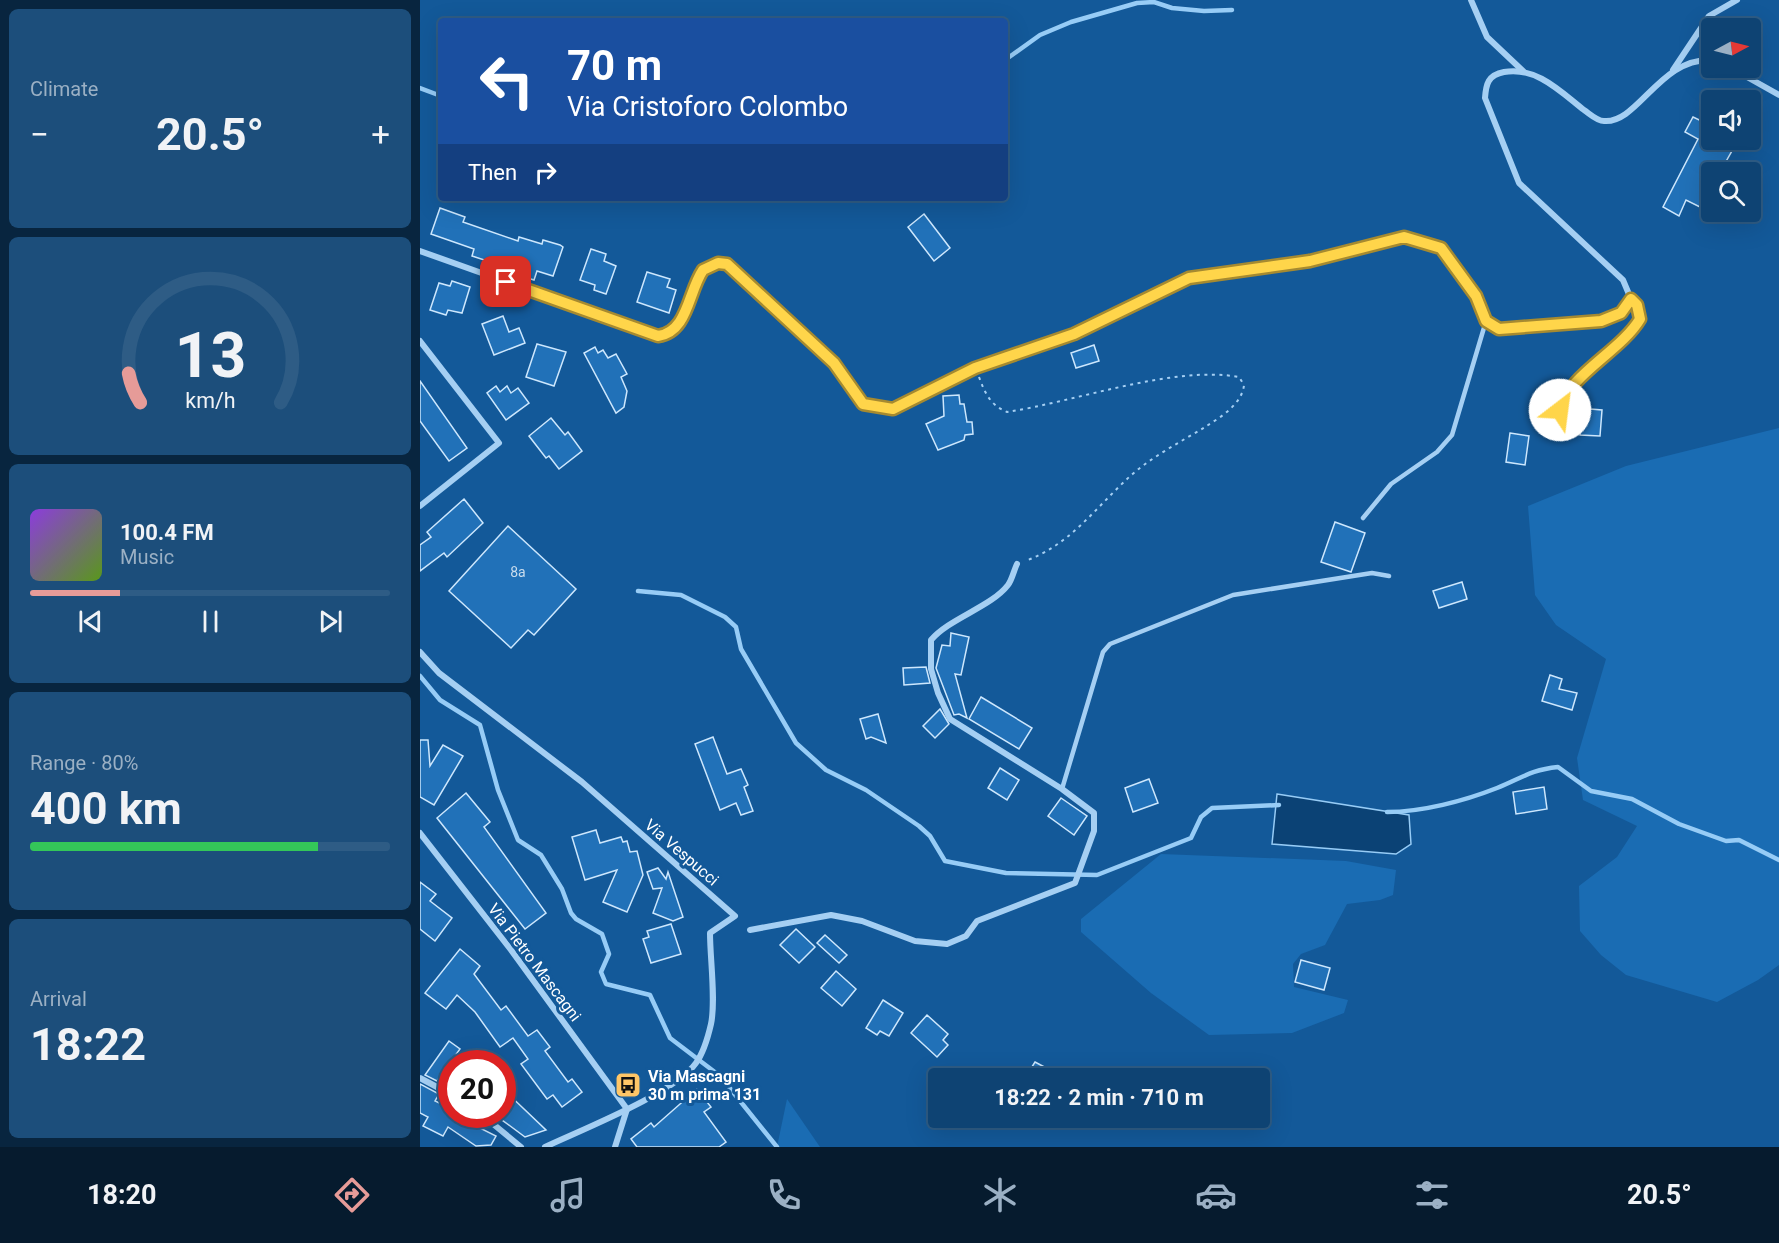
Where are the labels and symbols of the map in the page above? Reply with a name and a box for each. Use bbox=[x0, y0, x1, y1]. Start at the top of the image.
north arrow bbox=[1701, 18, 1761, 78]
pin bbox=[480, 256, 531, 307]
position arrow bbox=[1528, 378, 1592, 442]
house number: 8a bbox=[510, 564, 526, 580]
street label: Via Vespucci bbox=[641, 815, 723, 890]
street label: Via Pietro Mascagni bbox=[484, 900, 585, 1025]
speed limit sign: 20 bbox=[438, 1050, 516, 1128]
place label: Via Mascagni 30 m prima 131 bbox=[648, 1067, 761, 1104]
bus stop icon: Via Mascagni 30 m prima 131 bbox=[613, 1070, 643, 1100]

